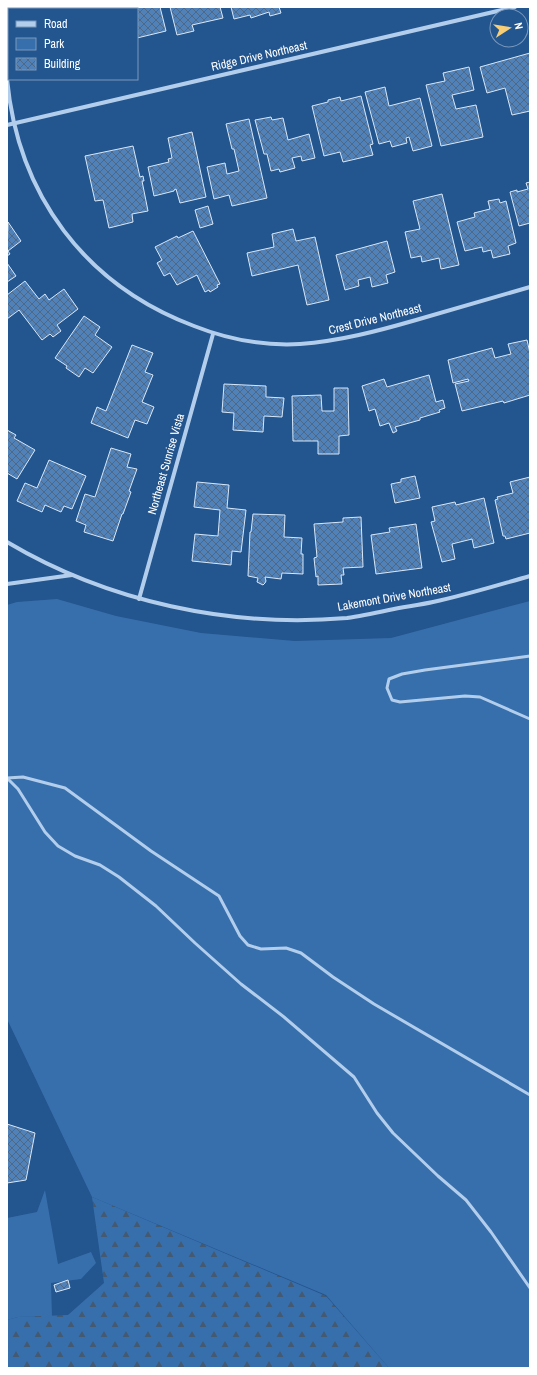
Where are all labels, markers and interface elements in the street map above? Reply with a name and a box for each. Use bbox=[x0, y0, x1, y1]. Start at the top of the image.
legend bbox=[8, 8, 138, 80]
north arrow bbox=[489, 8, 529, 48]
text: Road bbox=[44, 16, 68, 32]
text: N bbox=[511, 21, 526, 31]
text: Park bbox=[44, 36, 64, 52]
street label: Ridge Drive Northeast bbox=[210, 37, 309, 75]
text: Building bbox=[44, 56, 81, 72]
street label: Crest Drive Northeast bbox=[327, 300, 423, 338]
street label: Northeast Sunrise Vista bbox=[144, 411, 188, 516]
street label: Lakemont Drive Northeast bbox=[336, 579, 452, 615]

